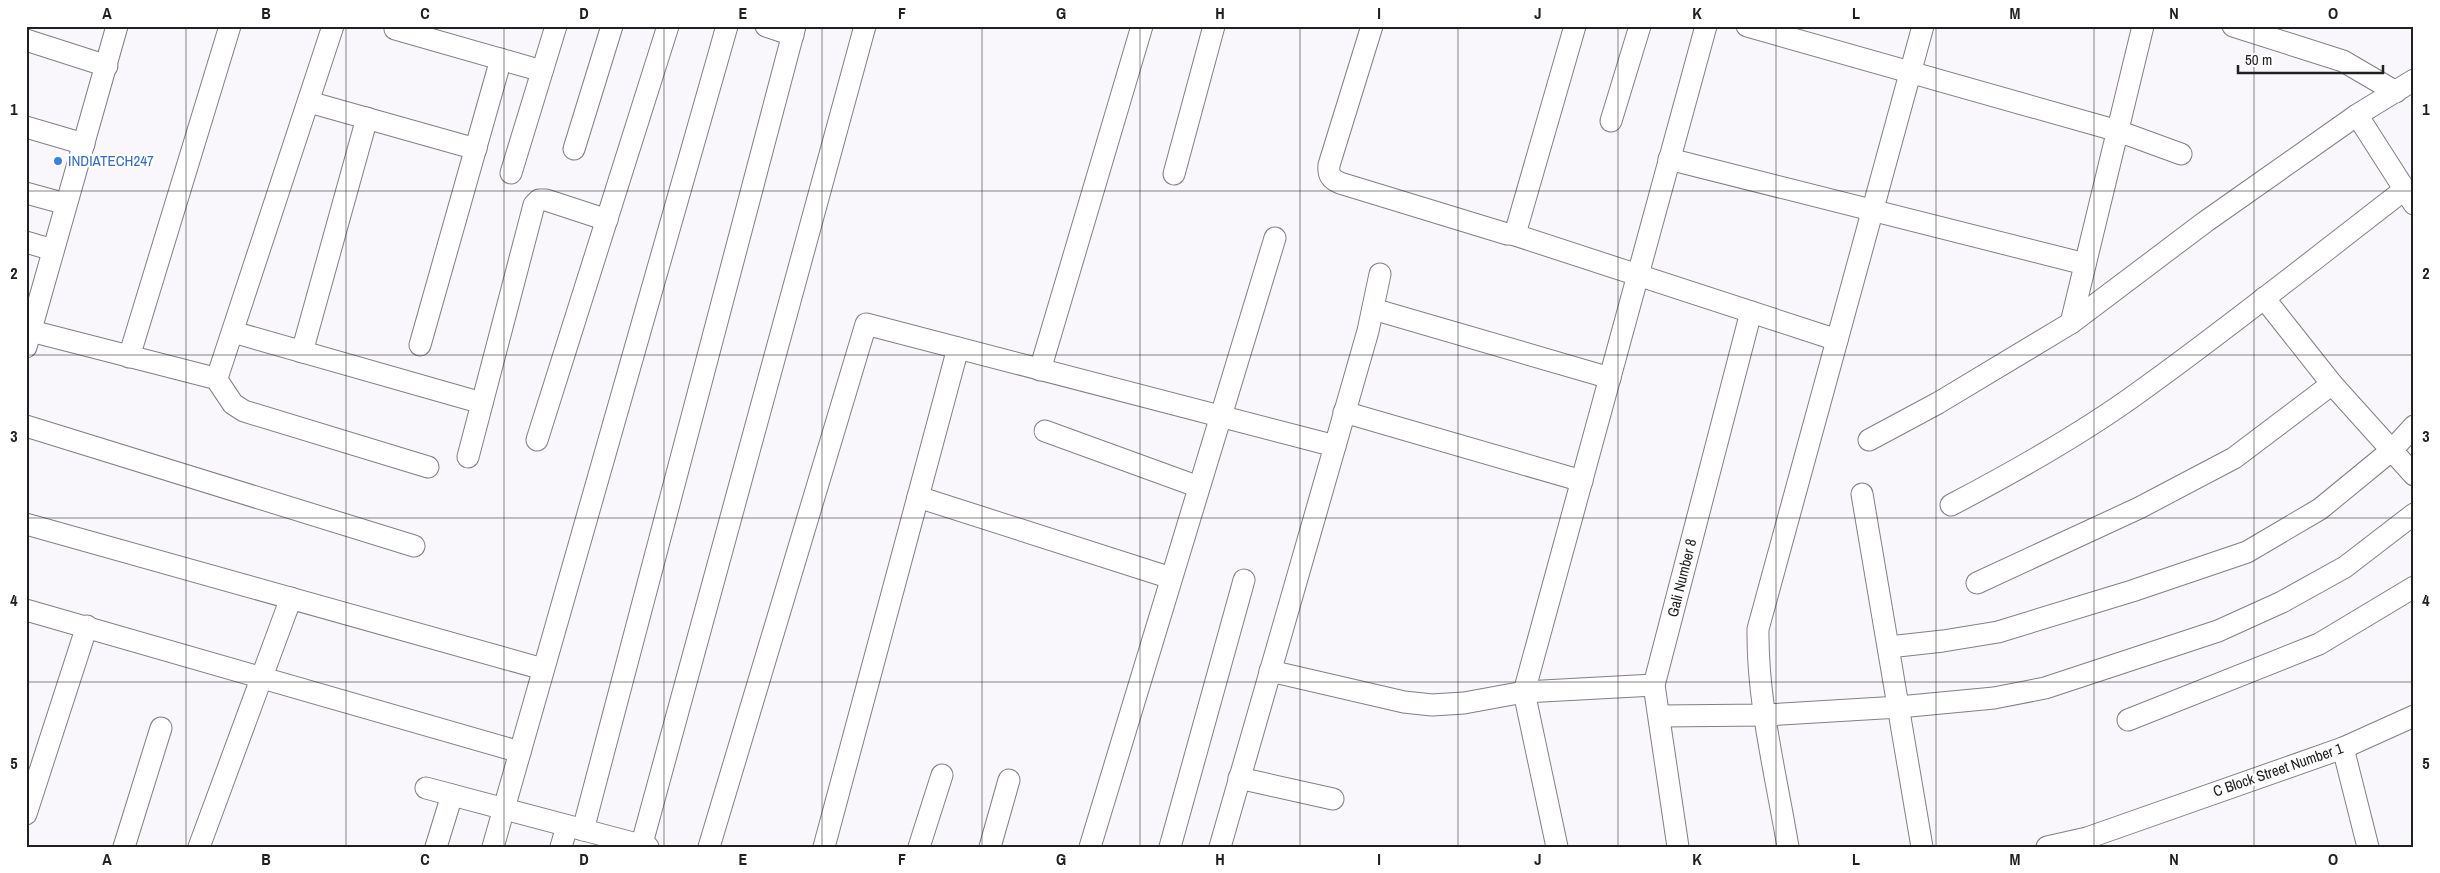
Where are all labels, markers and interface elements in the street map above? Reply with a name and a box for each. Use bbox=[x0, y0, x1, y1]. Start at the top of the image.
text: A bbox=[102, 2, 112, 24]
text: B bbox=[261, 2, 271, 24]
text: C bbox=[420, 2, 430, 24]
text: D bbox=[579, 2, 589, 24]
text: E bbox=[739, 2, 748, 24]
text: F bbox=[898, 2, 906, 24]
text: G bbox=[1056, 2, 1066, 24]
text: H bbox=[1215, 2, 1225, 24]
text: I bbox=[1377, 2, 1381, 24]
text: J bbox=[1534, 2, 1542, 24]
text: K bbox=[1692, 2, 1702, 24]
text: L bbox=[1852, 2, 1860, 24]
text: M bbox=[2010, 2, 2021, 24]
text: N bbox=[2169, 2, 2179, 24]
text: O bbox=[2328, 2, 2338, 24]
scale bar bbox=[2238, 42, 2382, 74]
text: 50 m bbox=[2245, 49, 2272, 70]
text: 1 bbox=[10, 98, 18, 120]
text: 1 bbox=[2422, 98, 2430, 120]
place label: INDIATECH247 bbox=[68, 150, 154, 171]
marker: INDIATECH247 bbox=[52, 155, 64, 167]
text: 2 bbox=[10, 262, 18, 284]
text: 2 bbox=[2422, 262, 2430, 284]
text: 3 bbox=[10, 425, 18, 447]
text: 3 bbox=[2422, 425, 2430, 447]
street label: Gali Number 8 bbox=[1662, 536, 1701, 619]
text: 4 bbox=[10, 589, 18, 611]
text: 4 bbox=[2422, 589, 2430, 611]
street label: C Block Street Number 1 bbox=[2210, 737, 2346, 802]
text: 5 bbox=[10, 752, 18, 774]
text: 5 bbox=[2422, 752, 2430, 774]
text: A bbox=[102, 848, 112, 870]
text: B bbox=[261, 848, 271, 870]
text: C bbox=[420, 848, 430, 870]
text: D bbox=[579, 848, 589, 870]
text: E bbox=[739, 848, 748, 870]
text: F bbox=[898, 848, 906, 870]
text: G bbox=[1056, 848, 1066, 870]
text: H bbox=[1215, 848, 1225, 870]
text: I bbox=[1377, 848, 1381, 870]
text: J bbox=[1534, 848, 1542, 870]
text: K bbox=[1692, 848, 1702, 870]
text: L bbox=[1852, 848, 1860, 870]
text: M bbox=[2010, 848, 2021, 870]
text: N bbox=[2169, 848, 2179, 870]
text: O bbox=[2328, 848, 2338, 870]

